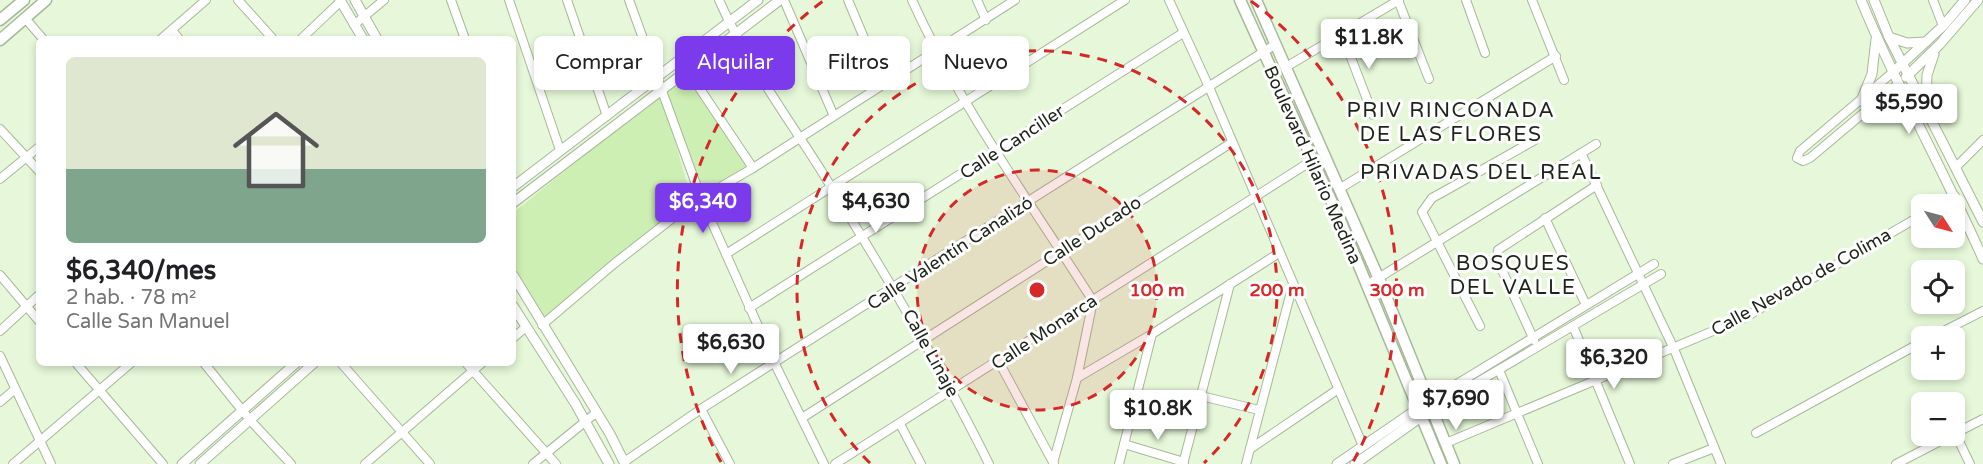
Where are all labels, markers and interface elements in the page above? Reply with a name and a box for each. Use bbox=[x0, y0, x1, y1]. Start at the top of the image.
pin: $11.8K bbox=[1320, 19, 1418, 70]
text: $11.8K bbox=[1335, 26, 1403, 50]
chip: Comprar bbox=[534, 36, 663, 90]
chip: Alquilar bbox=[675, 36, 795, 90]
chip: Filtros bbox=[807, 36, 910, 90]
chip: Nuevo bbox=[922, 36, 1029, 90]
street label: Boulevard Hilario Medina bbox=[1259, 62, 1367, 268]
pin: $5,590 bbox=[1860, 84, 1958, 135]
text: $5,590 bbox=[1875, 91, 1943, 115]
icon: home bbox=[222, 96, 330, 204]
district label: PRIV RINCONADA DE LAS FLORES bbox=[1347, 98, 1555, 147]
street label: Calle Canciller bbox=[956, 100, 1068, 184]
district label: PRIVADAS DEL REAL bbox=[1360, 160, 1602, 185]
pin: $6,340 bbox=[654, 183, 752, 234]
pin: $4,630 bbox=[827, 183, 925, 234]
text: $6,340 bbox=[669, 190, 737, 214]
text: $4,630 bbox=[842, 190, 910, 214]
street label: Calle Valentín Canalizó bbox=[863, 191, 1037, 315]
street label: Calle Ducado bbox=[1039, 191, 1145, 271]
north arrow bbox=[1911, 194, 1965, 248]
map controls bbox=[1911, 194, 1965, 446]
street label: Calle Nevado de Colima bbox=[1707, 223, 1895, 341]
district label: BOSQUES DEL VALLE bbox=[1449, 251, 1577, 300]
text: $6,340/mes bbox=[66, 255, 216, 286]
button: locate bbox=[1911, 260, 1965, 314]
text: 100 m bbox=[1129, 279, 1185, 301]
text: 200 m bbox=[1249, 279, 1305, 301]
text: 300 m bbox=[1369, 279, 1425, 301]
centre of rings bbox=[1027, 280, 1047, 300]
text: 2 hab. · 78 m² bbox=[66, 286, 196, 310]
street label: Calle Monarca bbox=[987, 290, 1101, 374]
street label: Calle Linaje bbox=[898, 305, 964, 401]
text: Calle San Manuel bbox=[66, 310, 230, 334]
pin: $6,630 bbox=[682, 324, 780, 375]
button: + bbox=[1911, 326, 1965, 380]
text: $6,630 bbox=[697, 331, 765, 355]
pin: $6,320 bbox=[1565, 339, 1663, 390]
text: $6,320 bbox=[1580, 346, 1648, 370]
pin: $7,690 bbox=[1407, 380, 1505, 431]
text: $7,690 bbox=[1423, 387, 1489, 411]
pin: $10.8K bbox=[1109, 390, 1207, 441]
button: − bbox=[1911, 392, 1965, 446]
text: $10.8K bbox=[1124, 397, 1192, 421]

